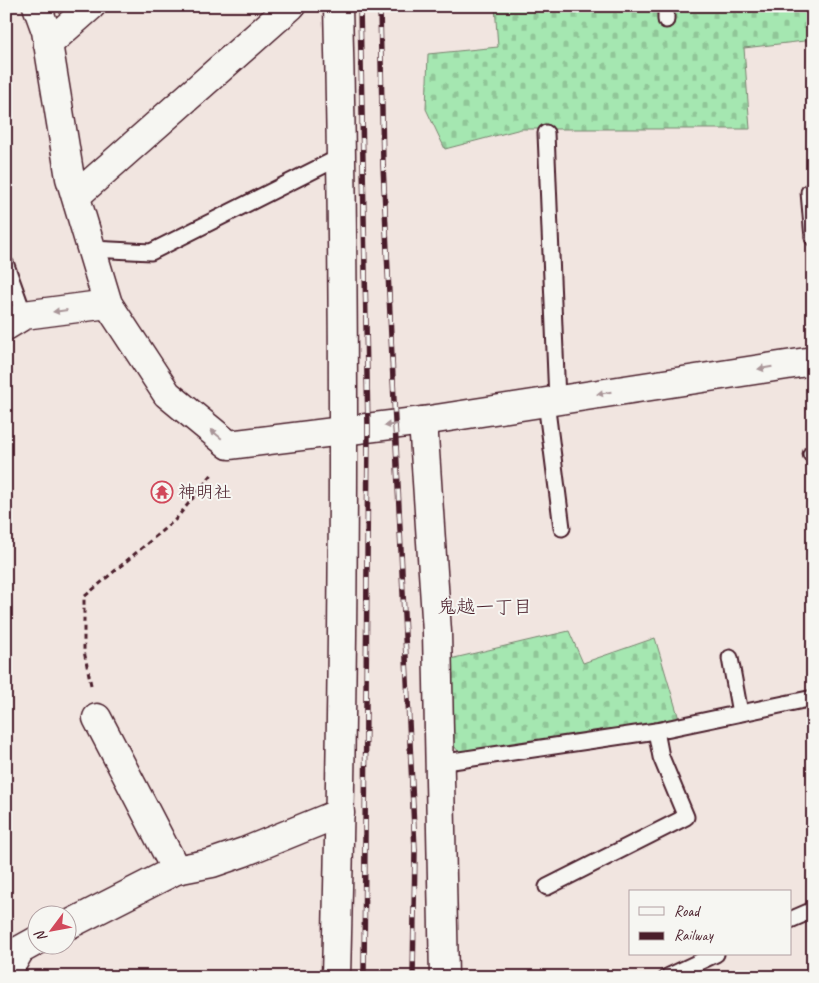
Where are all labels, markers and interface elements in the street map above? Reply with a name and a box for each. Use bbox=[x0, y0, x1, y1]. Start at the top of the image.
one-way arrow bbox=[52, 307, 68, 315]
one-way arrow bbox=[756, 364, 772, 372]
one-way arrow bbox=[596, 389, 612, 397]
one-way arrow bbox=[383, 421, 399, 429]
one-way arrow bbox=[210, 429, 223, 440]
temple icon: 神明社 bbox=[150, 480, 174, 504]
place label: 神明社 bbox=[178, 481, 232, 503]
district label: 鬼越一丁目 bbox=[437, 595, 533, 619]
legend bbox=[629, 890, 792, 956]
text: Road bbox=[674, 902, 701, 921]
north arrow bbox=[28, 906, 78, 956]
text: N bbox=[31, 926, 51, 945]
text: Railway bbox=[674, 926, 715, 945]

